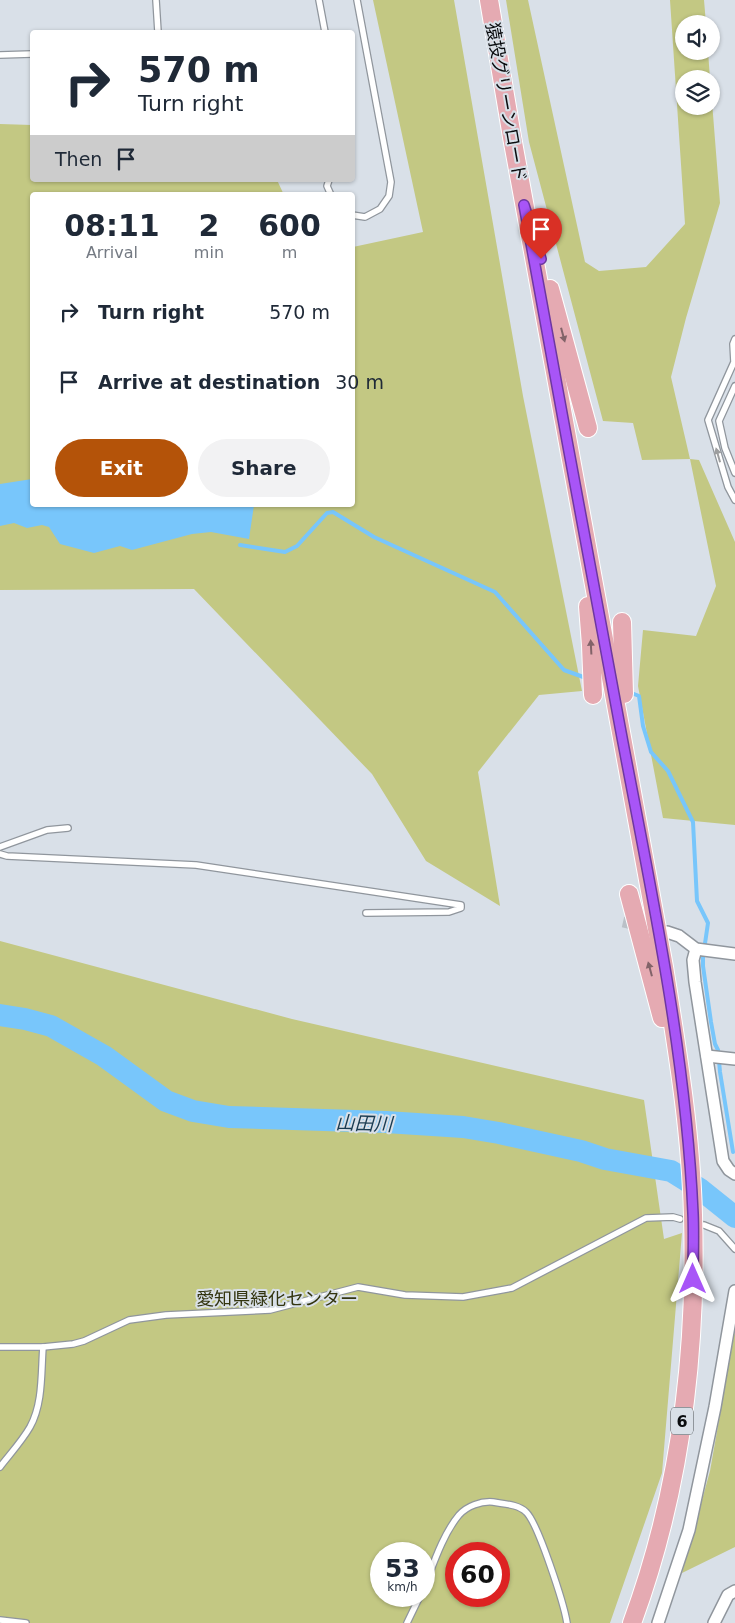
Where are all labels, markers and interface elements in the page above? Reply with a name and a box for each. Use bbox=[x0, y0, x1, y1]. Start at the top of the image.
map controls bbox=[675, 15, 720, 115]
button: sound bbox=[675, 15, 720, 60]
street label: 猿投グリーンロード bbox=[482, 21, 531, 183]
icon: right bbox=[55, 50, 120, 115]
text: 570 m bbox=[138, 50, 260, 90]
button: layers bbox=[675, 70, 720, 115]
text: Turn right bbox=[138, 91, 243, 116]
icon: arrive bbox=[112, 145, 140, 173]
text: Then bbox=[55, 148, 102, 170]
text: 08:11 bbox=[64, 208, 160, 243]
text: 2 bbox=[198, 208, 219, 243]
text: 600 bbox=[258, 208, 321, 243]
pin bbox=[520, 208, 562, 259]
icon: arrive bbox=[527, 215, 555, 243]
text: Arrival bbox=[86, 243, 138, 262]
text: min bbox=[194, 243, 224, 262]
text: m bbox=[282, 243, 297, 262]
icon: right bbox=[55, 298, 83, 326]
text: Turn right bbox=[98, 301, 204, 323]
text: 570 m bbox=[269, 301, 330, 323]
one-way arrow bbox=[560, 328, 568, 343]
icon: arrive bbox=[55, 368, 83, 396]
text: Arrive at destination bbox=[98, 371, 320, 393]
text: 30 m bbox=[335, 371, 384, 393]
button: Exit bbox=[55, 439, 188, 497]
button: Share bbox=[198, 439, 330, 497]
one-way arrow bbox=[714, 447, 722, 462]
one-way arrow bbox=[587, 638, 595, 654]
one-way arrow bbox=[645, 961, 653, 976]
water label: 山田川 bbox=[335, 1111, 395, 1135]
position arrow bbox=[666, 1252, 718, 1304]
park label: 愛知県緑化センター bbox=[196, 1288, 358, 1309]
road number: 6 bbox=[671, 1408, 693, 1434]
speed limit sign: 60 bbox=[445, 1542, 510, 1607]
text: 53 bbox=[385, 1554, 420, 1583]
text: km/h bbox=[387, 1580, 418, 1594]

